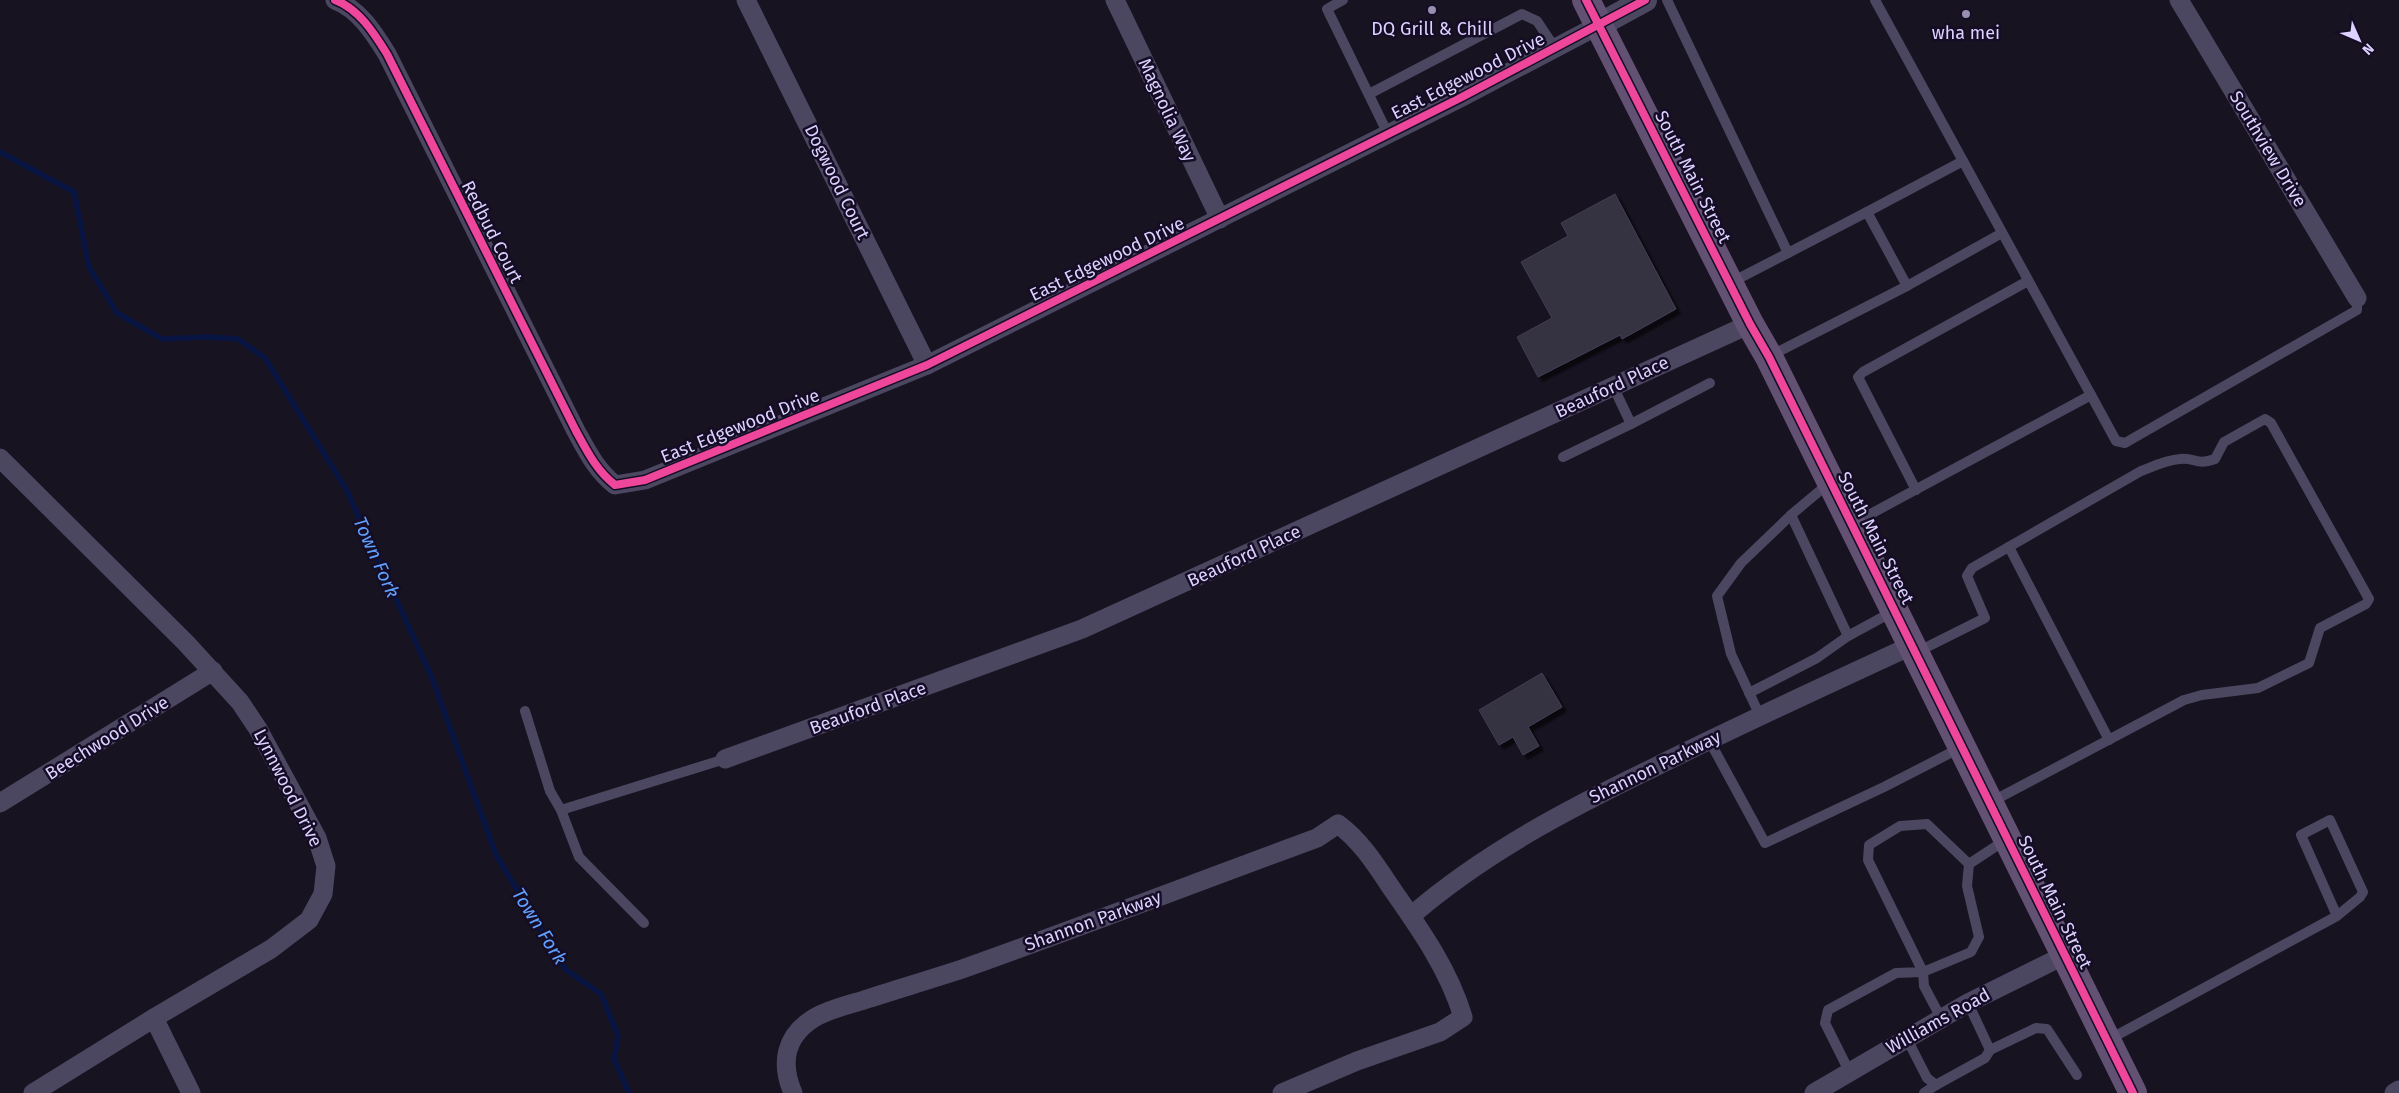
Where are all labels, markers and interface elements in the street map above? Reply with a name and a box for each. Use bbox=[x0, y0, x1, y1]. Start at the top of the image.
marker: DQ Grill & Chill bbox=[1426, 4, 1438, 16]
marker: wha mei bbox=[1960, 8, 1972, 20]
north arrow bbox=[2334, 15, 2384, 65]
place label: DQ Grill & Chill bbox=[1371, 18, 1493, 40]
place label: wha mei bbox=[1932, 22, 2000, 44]
street label: East Edgewood Drive bbox=[1388, 28, 1548, 124]
text: N bbox=[2359, 40, 2377, 58]
street label: Magnolia Way bbox=[1133, 55, 1201, 165]
street label: Southview Drive bbox=[2225, 87, 2311, 211]
street label: South Main Street bbox=[1650, 107, 1736, 247]
street label: Dogwood Court bbox=[800, 121, 875, 243]
street label: Redbud Court bbox=[457, 177, 527, 287]
street label: East Edgewood Drive bbox=[1026, 212, 1188, 306]
street label: Beauford Place bbox=[1552, 351, 1672, 423]
street label: East Edgewood Drive bbox=[657, 384, 823, 468]
street label: South Main Street bbox=[1833, 468, 1919, 608]
water label: Town Fork bbox=[349, 513, 405, 601]
street label: Beauford Place bbox=[1184, 520, 1304, 592]
street label: Beauford Place bbox=[807, 677, 929, 739]
street label: Beechwood Drive bbox=[41, 691, 173, 785]
street label: Lynnwood Drive bbox=[249, 725, 327, 851]
street label: Shannon Parkway bbox=[1586, 726, 1724, 808]
street label: South Main Street bbox=[2013, 832, 2097, 973]
water label: Town Fork bbox=[507, 884, 572, 969]
street label: Shannon Parkway bbox=[1022, 886, 1164, 956]
street label: Williams Road bbox=[1882, 983, 1994, 1059]

